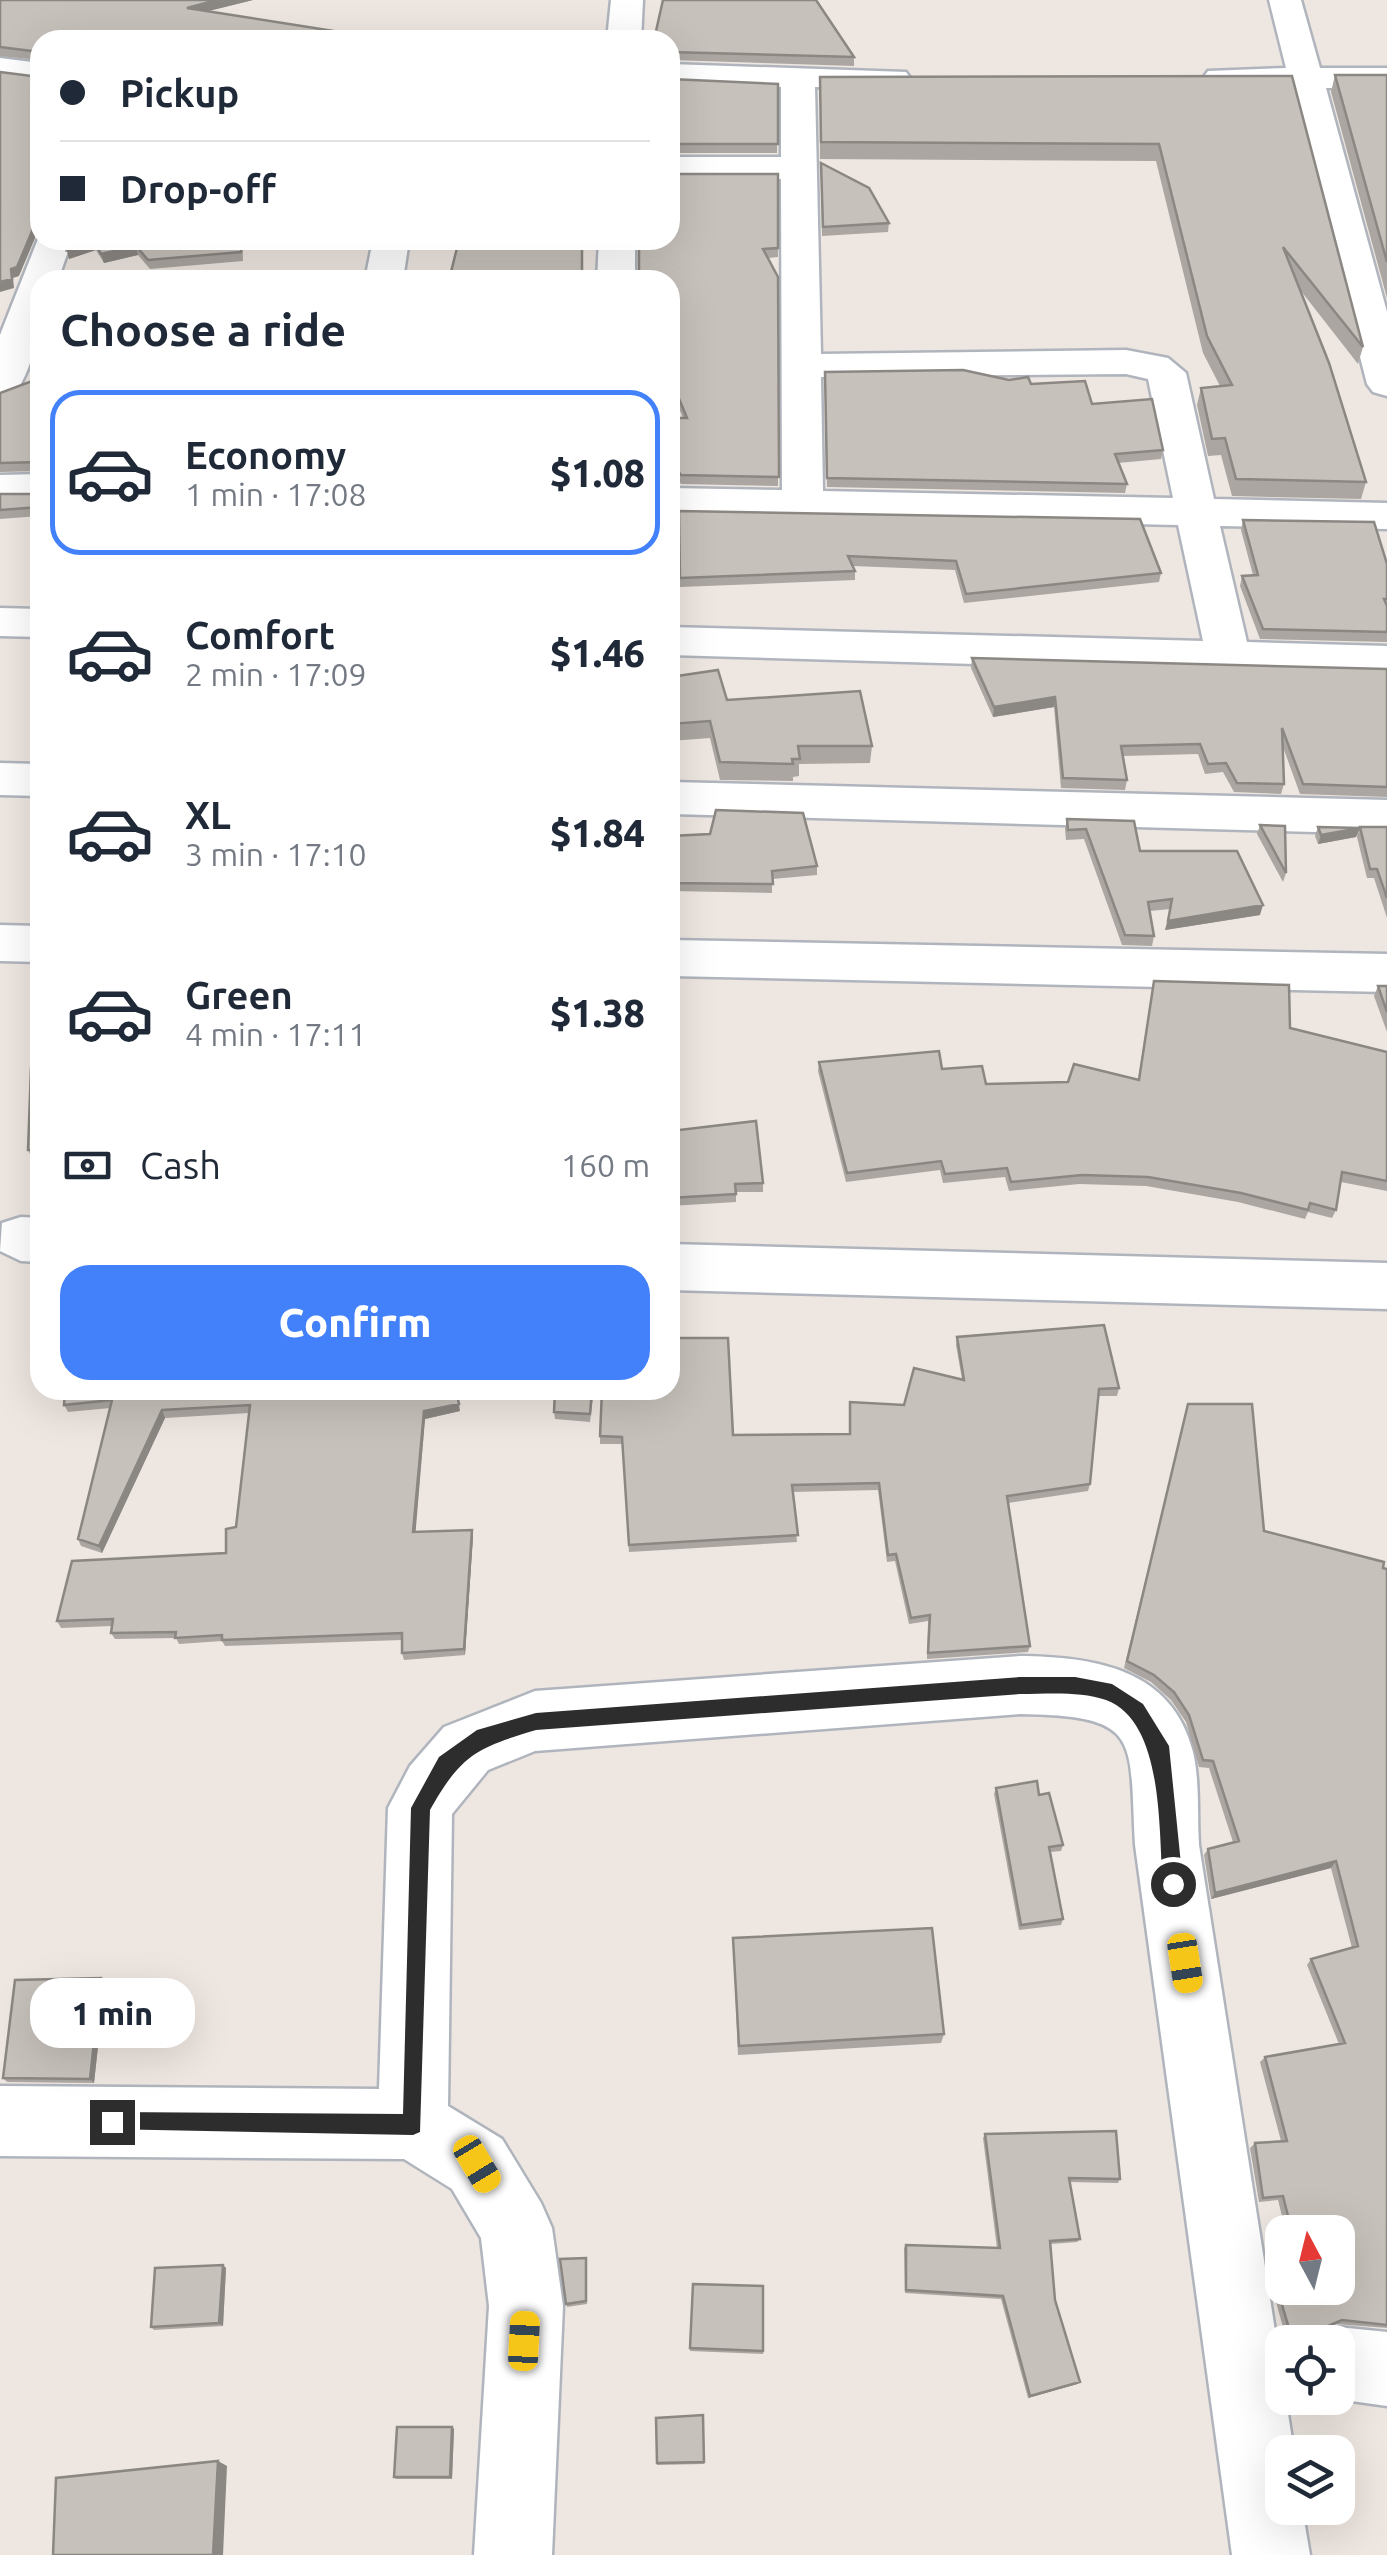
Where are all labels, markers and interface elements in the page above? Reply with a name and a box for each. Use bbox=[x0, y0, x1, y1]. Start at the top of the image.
text: Pickup bbox=[120, 72, 239, 114]
text: Drop-off bbox=[120, 168, 276, 210]
text: Choose a ride bbox=[60, 304, 346, 355]
icon: car bbox=[65, 428, 155, 518]
text: Economy bbox=[185, 434, 346, 476]
text: $1.08 bbox=[550, 452, 645, 494]
text: 1 min · 17:08 bbox=[185, 476, 367, 512]
icon: car bbox=[65, 608, 155, 698]
text: Comfort bbox=[185, 614, 335, 656]
text: $1.46 bbox=[550, 632, 645, 674]
text: 2 min · 17:09 bbox=[185, 656, 367, 692]
icon: car bbox=[65, 788, 155, 878]
text: XL bbox=[185, 794, 231, 836]
text: $1.84 bbox=[550, 812, 645, 854]
text: 3 min · 17:10 bbox=[185, 836, 367, 872]
icon: car bbox=[65, 968, 155, 1058]
text: Green bbox=[185, 974, 293, 1016]
text: $1.38 bbox=[550, 992, 645, 1034]
text: 4 min · 17:11 bbox=[185, 1016, 367, 1052]
icon: cash bbox=[60, 1138, 115, 1193]
text: Cash bbox=[140, 1144, 221, 1186]
text: 160 m bbox=[561, 1147, 650, 1183]
button: Confirm bbox=[60, 1265, 650, 1380]
route start bbox=[1151, 1862, 1196, 1907]
car bbox=[1165, 1931, 1205, 1995]
callout: 1 min bbox=[29, 1977, 194, 2047]
text: 1 min bbox=[72, 1995, 153, 2031]
route end bbox=[90, 2100, 135, 2145]
car bbox=[449, 2131, 505, 2197]
north arrow bbox=[1265, 2215, 1355, 2305]
map controls bbox=[1265, 2215, 1355, 2525]
car bbox=[507, 2310, 541, 2372]
button: locate bbox=[1265, 2325, 1355, 2415]
button: layers bbox=[1265, 2435, 1355, 2525]

